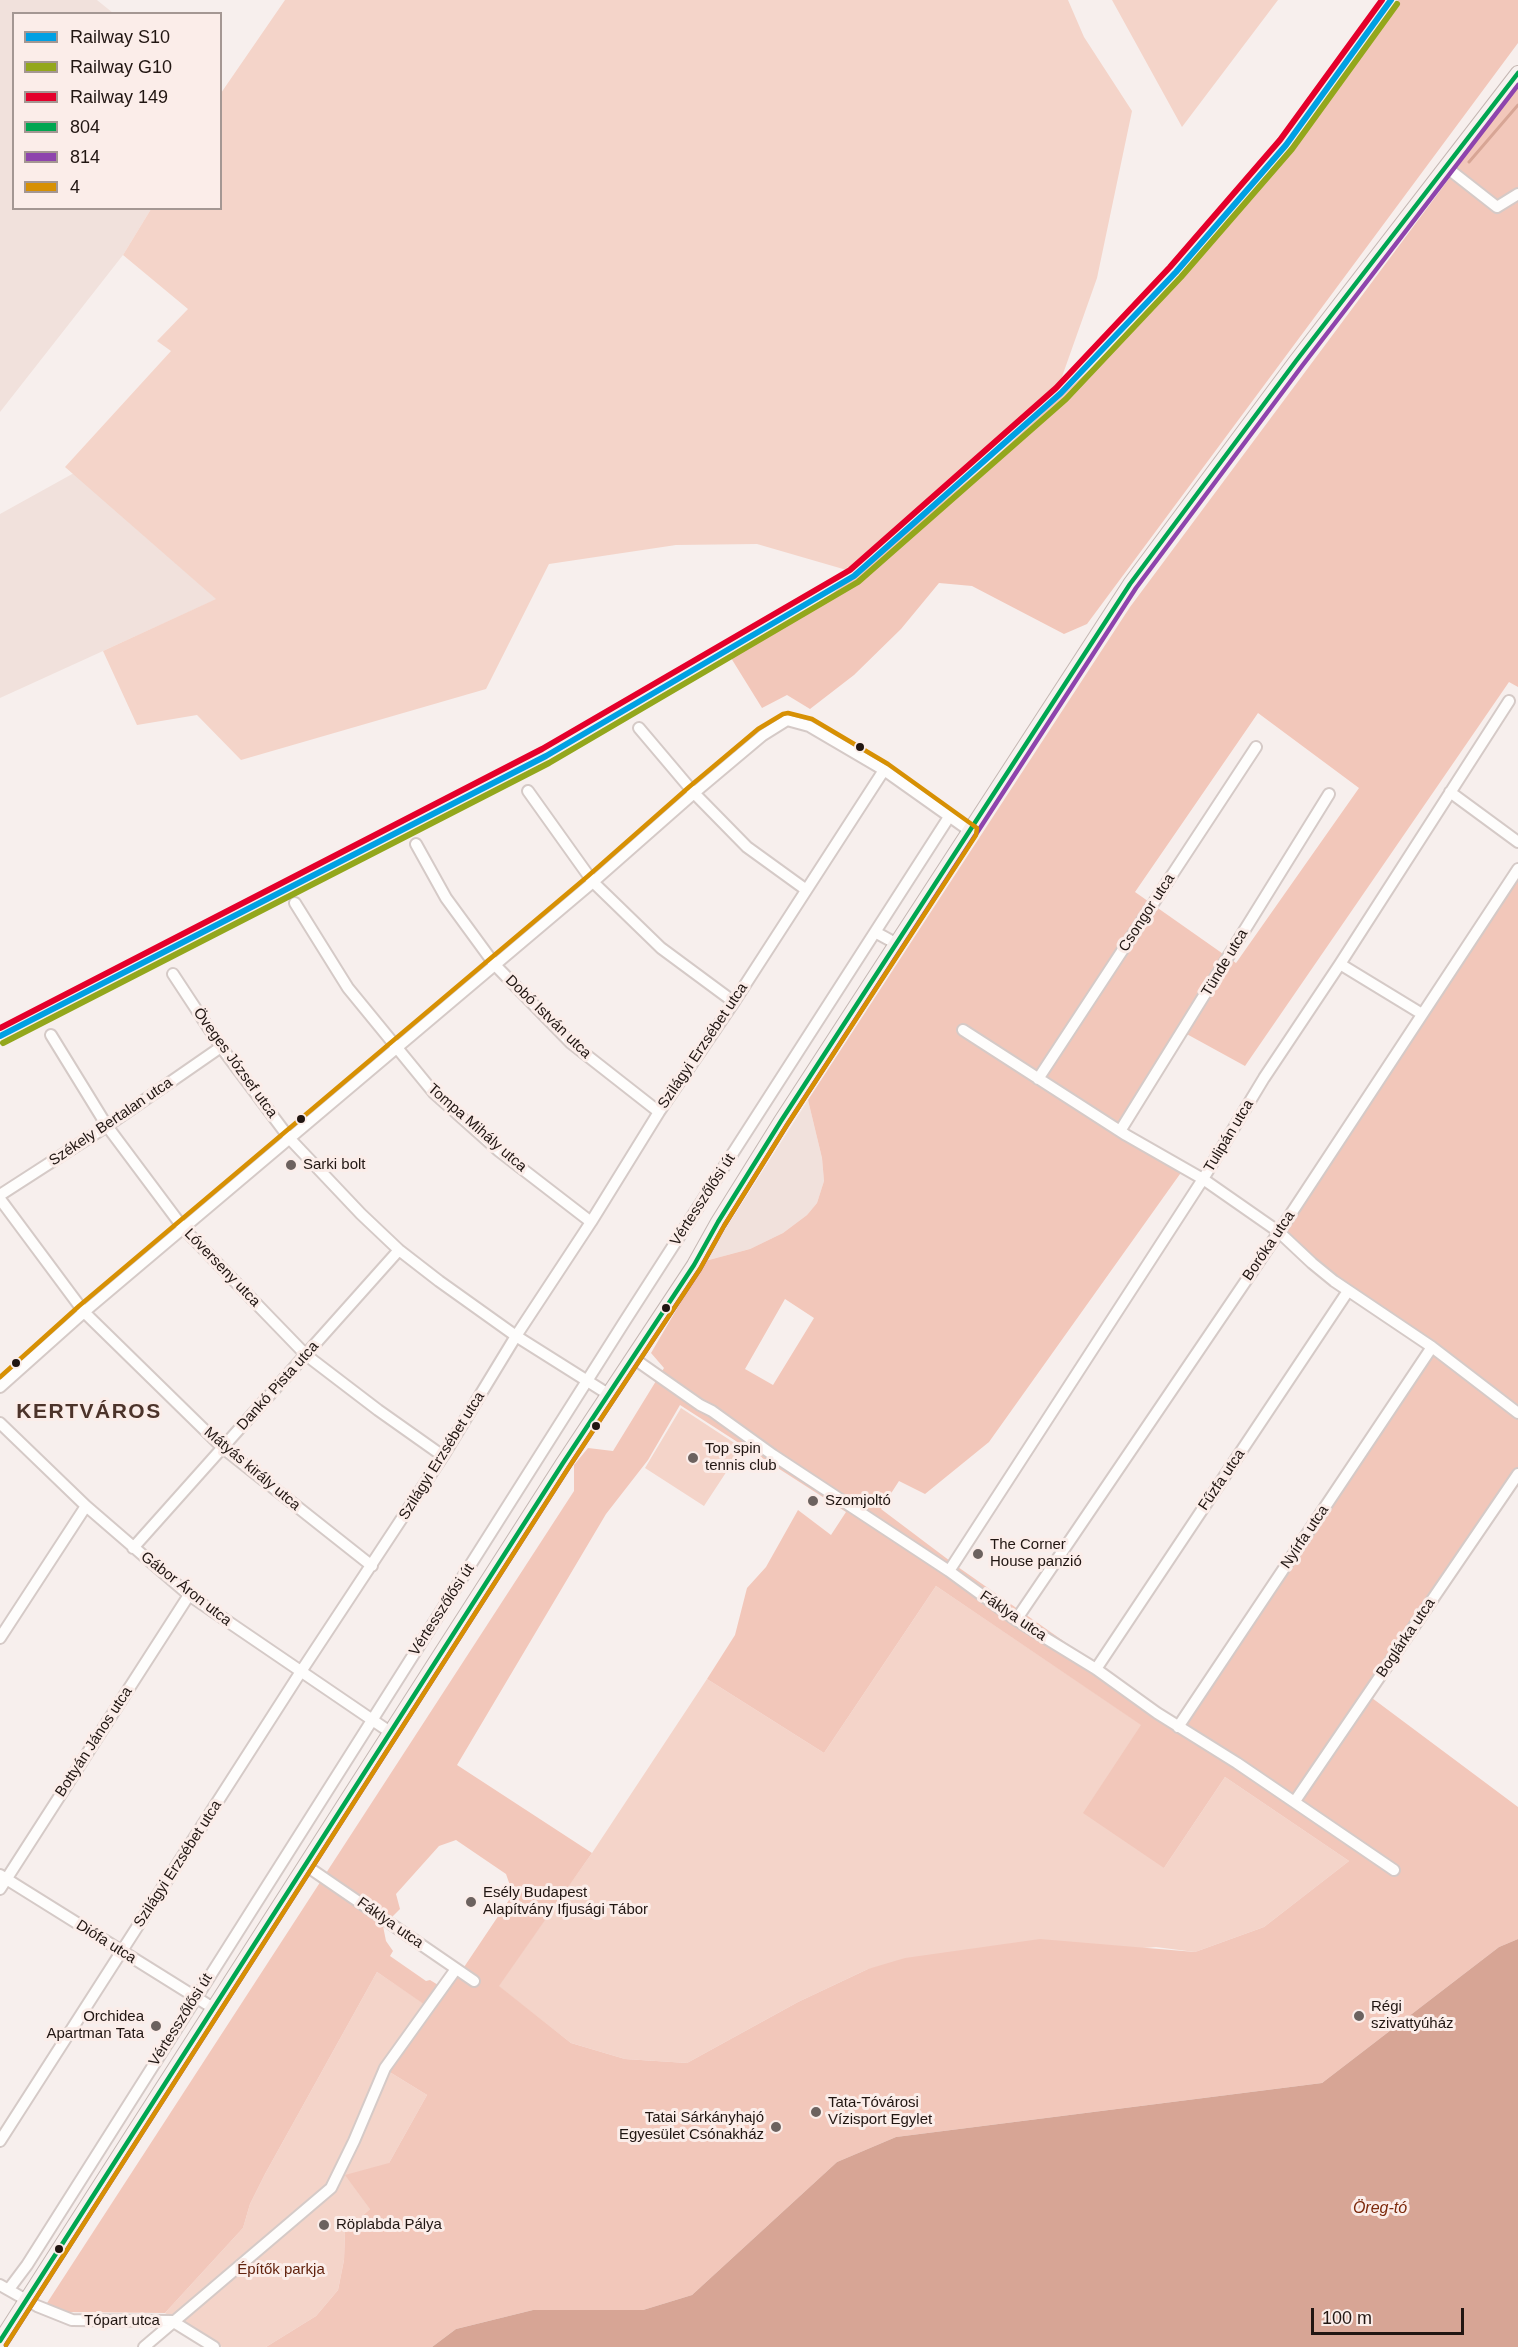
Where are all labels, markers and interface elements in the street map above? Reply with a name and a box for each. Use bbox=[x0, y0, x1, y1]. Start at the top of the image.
legend bbox=[12, 12, 222, 210]
text: Railway S10 bbox=[70, 27, 170, 47]
text: Railway G10 bbox=[70, 57, 172, 77]
text: Railway 149 bbox=[70, 87, 168, 107]
text: 804 bbox=[70, 117, 100, 137]
text: 814 bbox=[70, 147, 100, 167]
text: 4 bbox=[70, 177, 80, 197]
unlabelled marker bbox=[854, 741, 866, 753]
street label: Csongor utca bbox=[1115, 871, 1179, 955]
street label: Tünde utca bbox=[1198, 926, 1252, 1000]
street label: Dobó István utca bbox=[501, 971, 595, 1063]
street label: Szilágyi Erzsébet utca bbox=[654, 980, 752, 1112]
street label: Öveges József utca bbox=[189, 1004, 281, 1122]
street label: Székely Bertalan utca bbox=[46, 1074, 176, 1170]
street label: Tompa Mihály utca bbox=[424, 1080, 530, 1176]
street label: Tulipán utca bbox=[1200, 1097, 1258, 1175]
unlabelled marker bbox=[295, 1113, 307, 1125]
street label: Vértesszőlősi út bbox=[667, 1151, 739, 1249]
place label: Sarki bolt bbox=[303, 1156, 366, 1174]
marker: Sarki bolt bbox=[284, 1158, 298, 1172]
street label: Boróka utca bbox=[1239, 1208, 1299, 1284]
street label: Lóverseny utca bbox=[180, 1225, 264, 1311]
unlabelled marker bbox=[660, 1302, 672, 1314]
street label: Dankó Pista utca bbox=[233, 1338, 323, 1434]
unlabelled marker bbox=[10, 1357, 22, 1369]
street label: Szilágyi Erzsébet utca bbox=[395, 1389, 489, 1523]
district label: KERTVÁROS bbox=[16, 1399, 162, 1425]
unlabelled marker bbox=[590, 1420, 602, 1432]
street label: Mátyás király utca bbox=[200, 1424, 304, 1514]
place label: Top spin tennis club bbox=[705, 1440, 777, 1475]
street label: Fűzfa utca bbox=[1195, 1446, 1249, 1514]
marker: Top spin tennis club bbox=[686, 1451, 700, 1465]
place label: Szomjoltó bbox=[825, 1492, 891, 1510]
marker: Szomjoltó bbox=[806, 1494, 820, 1508]
street label: Nyírfa utca bbox=[1277, 1502, 1333, 1572]
place label: The Corner House panzió bbox=[990, 1536, 1082, 1571]
marker: The Corner House panzió bbox=[971, 1547, 985, 1561]
street label: Gábor Áron utca bbox=[137, 1548, 235, 1630]
street label: Vértesszőlősi út bbox=[406, 1561, 478, 1659]
street label: Fáklya utca bbox=[976, 1587, 1050, 1645]
street label: Boglárka utca bbox=[1373, 1595, 1439, 1681]
street label: Bottyán János utca bbox=[52, 1684, 136, 1800]
street label: Szilágyi Erzsébet utca bbox=[130, 1797, 226, 1931]
place label: Esély Budapest Alapítvány Ifjusági Tábor bbox=[483, 1884, 648, 1919]
street label: Fáklya utca bbox=[353, 1894, 427, 1952]
marker: Esély Budapest Alapítvány Ifjusági Tábor bbox=[464, 1895, 478, 1909]
street label: Diófa utca bbox=[73, 1916, 139, 1968]
street label: Vértesszőlősi út bbox=[145, 1970, 217, 2070]
place label: Régi szivattyúház bbox=[1371, 1998, 1454, 2033]
place label: Orchidea Apartman Tata bbox=[46, 2008, 144, 2043]
marker: Régi szivattyúház bbox=[1352, 2009, 1366, 2023]
marker: Orchidea Apartman Tata bbox=[149, 2019, 163, 2033]
place label: Tata-Tóvárosi Vízisport Egylet bbox=[828, 2094, 932, 2129]
marker: Tata-Tóvárosi Vízisport Egylet bbox=[809, 2105, 823, 2119]
place label: Tatai Sárkányhajó Egyesület Csónakház bbox=[619, 2109, 764, 2144]
marker: Tatai Sárkányhajó Egyesület Csónakház bbox=[769, 2120, 783, 2134]
water label: Öreg-tó bbox=[1353, 2199, 1407, 2219]
place label: Röplabda Pálya bbox=[336, 2216, 442, 2234]
marker: Röplabda Pálya bbox=[317, 2218, 331, 2232]
unlabelled marker bbox=[53, 2243, 65, 2255]
park label: Építők parkja bbox=[237, 2261, 325, 2279]
scale bar bbox=[1314, 2296, 1467, 2334]
text: 100 m bbox=[1322, 2308, 1372, 2328]
street label: Tópart utca bbox=[84, 2312, 160, 2330]

